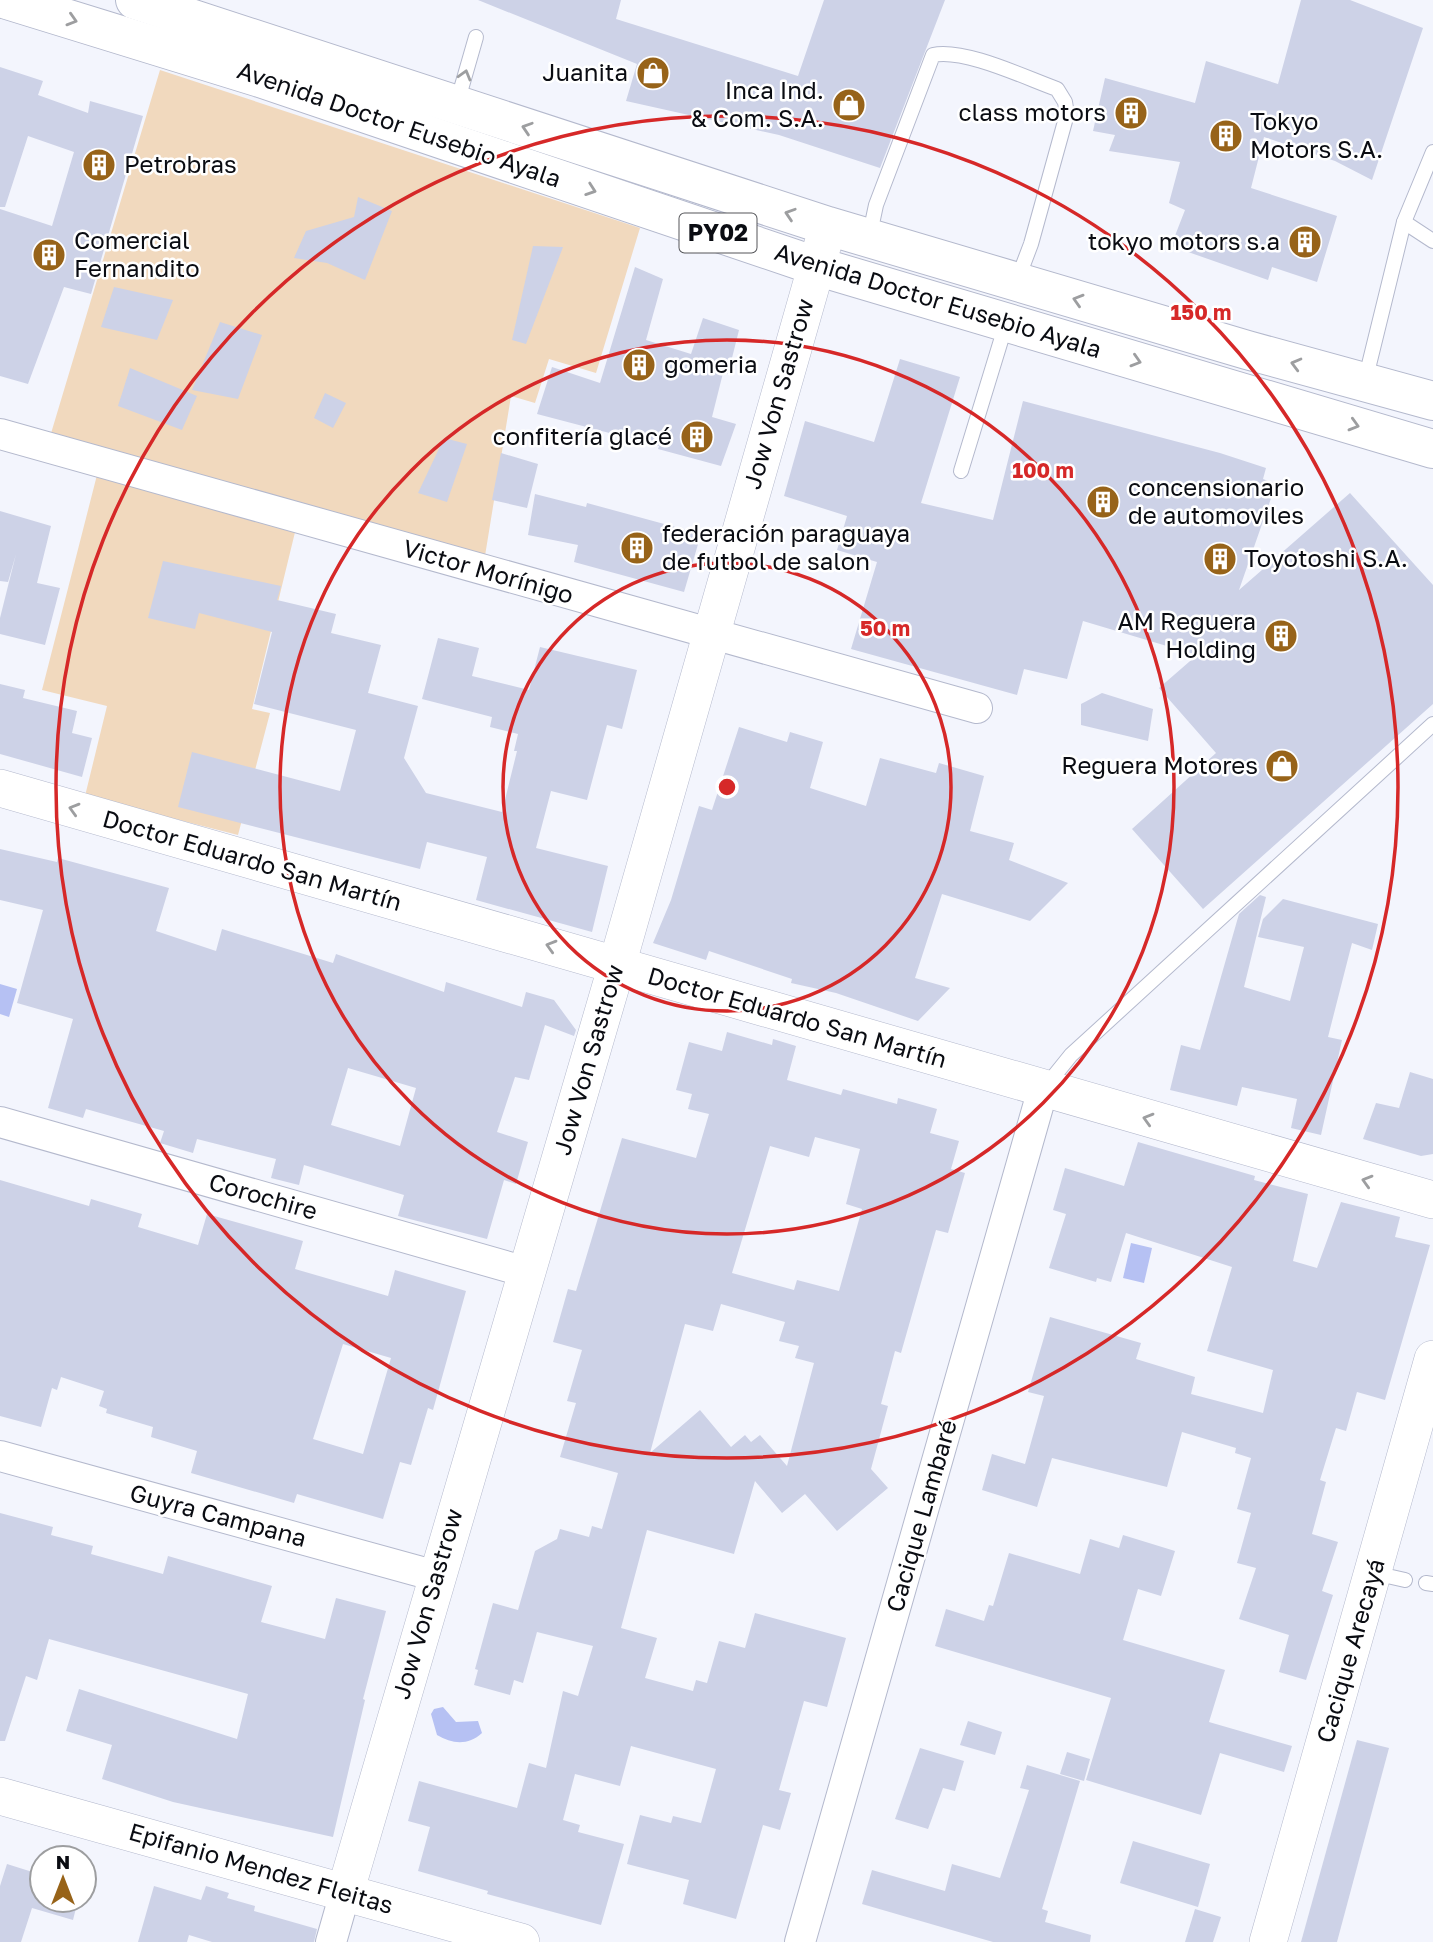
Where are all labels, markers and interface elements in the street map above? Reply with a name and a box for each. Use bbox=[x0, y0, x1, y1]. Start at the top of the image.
one-way arrow bbox=[66, 12, 78, 26]
street label: Avenida Doctor Eusebio Ayala bbox=[234, 54, 565, 193]
shop icon: Juanita bbox=[634, 54, 672, 92]
place label: Juanita bbox=[542, 57, 628, 86]
one-way arrow bbox=[456, 70, 471, 82]
place label: Inca Ind. & Com. S.A. bbox=[691, 75, 824, 132]
shop icon: Inca Ind. & Com. S.A. bbox=[830, 86, 868, 124]
building icon: class motors bbox=[1112, 94, 1150, 132]
place label: class motors bbox=[959, 97, 1106, 126]
place label: Tokyo Motors S.A. bbox=[1250, 106, 1383, 163]
building icon: Tokyo Motors S.A. bbox=[1207, 117, 1245, 155]
one-way arrow bbox=[521, 122, 533, 136]
building icon: Petrobras bbox=[80, 146, 118, 184]
place label: Petrobras bbox=[124, 149, 237, 178]
one-way arrow bbox=[585, 182, 597, 196]
one-way arrow bbox=[784, 207, 796, 222]
road number: PY02 bbox=[680, 214, 756, 252]
building icon: tokyo motors s.a bbox=[1286, 223, 1324, 261]
place label: Comercial Fernandito bbox=[74, 225, 200, 282]
place label: tokyo motors s.a bbox=[1088, 226, 1280, 255]
building icon: Comercial Fernandito bbox=[30, 236, 68, 274]
street label: Avenida Doctor Eusebio Ayala bbox=[772, 236, 1105, 363]
one-way arrow bbox=[1072, 294, 1084, 309]
street label: Jow Von Sastrow bbox=[737, 295, 819, 492]
text: 150 m bbox=[1171, 299, 1231, 325]
building icon: gomeria bbox=[620, 346, 658, 384]
place label: gomeria bbox=[664, 349, 758, 378]
one-way arrow bbox=[1129, 352, 1141, 367]
one-way arrow bbox=[1290, 358, 1302, 372]
one-way arrow bbox=[1347, 417, 1359, 432]
building icon: confitería glacé bbox=[678, 418, 716, 456]
place label: confitería glacé bbox=[493, 421, 672, 450]
text: 100 m bbox=[1012, 457, 1074, 483]
place label: concensionario de automoviles bbox=[1128, 472, 1304, 529]
building icon: concensionario de automoviles bbox=[1084, 483, 1122, 521]
place label: federación paraguaya de futbol de salon bbox=[662, 518, 910, 575]
building icon: federación paraguaya de futbol de salon bbox=[618, 529, 656, 567]
street label: Victor Morínigo bbox=[400, 532, 577, 609]
building icon: Toyotoshi S.A. bbox=[1201, 540, 1239, 578]
place label: Toyotoshi S.A. bbox=[1244, 543, 1408, 572]
place label: AM Reguera Holding bbox=[1117, 606, 1256, 663]
text: 50 m bbox=[860, 615, 910, 641]
building icon: AM Reguera Holding bbox=[1262, 617, 1300, 655]
shop icon: Reguera Motores bbox=[1263, 747, 1301, 785]
place label: Reguera Motores bbox=[1061, 750, 1258, 779]
centre of rings bbox=[715, 775, 739, 799]
one-way arrow bbox=[68, 803, 80, 818]
street label: Doctor Eduardo San Martín bbox=[100, 803, 405, 916]
one-way arrow bbox=[546, 940, 558, 955]
street label: Doctor Eduardo San Martín bbox=[645, 960, 950, 1073]
street label: Jow Von Sastrow bbox=[547, 961, 629, 1158]
one-way arrow bbox=[1143, 1113, 1155, 1128]
street label: Corochire bbox=[206, 1166, 321, 1225]
one-way arrow bbox=[1362, 1175, 1374, 1190]
street label: Cacique Lambaré bbox=[879, 1416, 962, 1615]
street label: Guyra Campana bbox=[127, 1477, 310, 1552]
street label: Jow Von Sastrow bbox=[386, 1505, 468, 1702]
street label: Cacique Arecayá bbox=[1309, 1555, 1390, 1746]
street label: Epifanio Mendez Fleitas bbox=[126, 1816, 397, 1919]
north arrow bbox=[28, 1844, 98, 1914]
text: N bbox=[56, 1850, 70, 1873]

